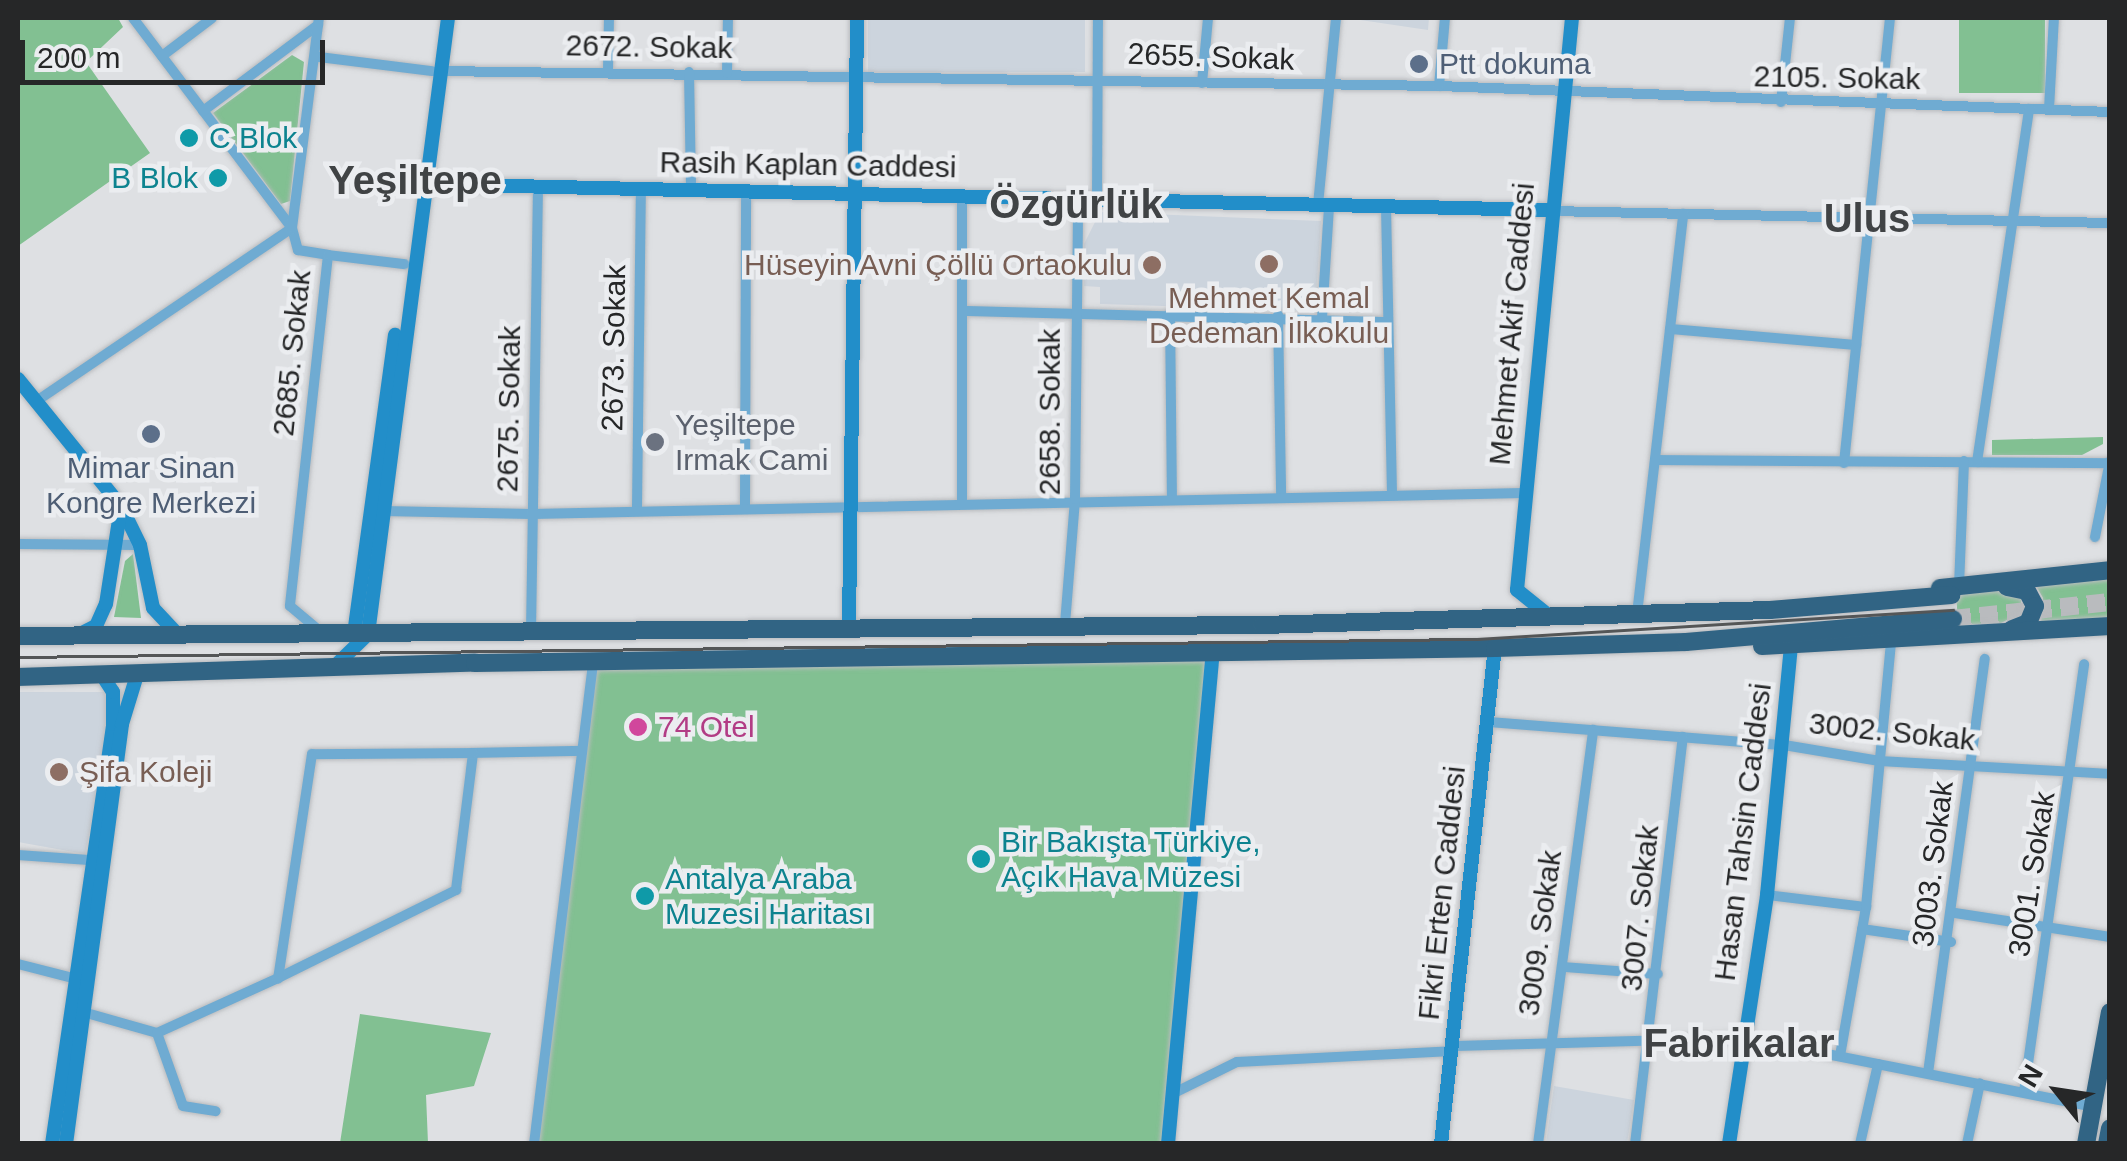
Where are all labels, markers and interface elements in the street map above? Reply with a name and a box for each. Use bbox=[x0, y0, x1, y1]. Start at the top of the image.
scale bar bbox=[25, 20, 330, 82]
street label: 2672. Sokak bbox=[565, 28, 733, 66]
street label: 2655. Sokak bbox=[1127, 36, 1295, 78]
text: 200 m bbox=[37, 41, 120, 74]
place label: Ptt dokuma bbox=[1439, 46, 1591, 82]
marker: Ptt dokuma bbox=[1408, 53, 1430, 75]
street label: 2105. Sokak bbox=[1753, 59, 1921, 97]
place label: C Blok bbox=[209, 120, 297, 156]
marker: C Blok bbox=[178, 127, 200, 149]
street label: Rasih Kaplan Caddesi bbox=[659, 144, 957, 186]
district label: Yeşiltepe bbox=[328, 156, 502, 204]
place label: B Blok bbox=[111, 160, 198, 196]
marker: B Blok bbox=[207, 167, 229, 189]
district label: Özgürlük bbox=[989, 180, 1163, 228]
street label: Mehmet Akif Caddesi bbox=[1482, 180, 1542, 468]
district label: Ulus bbox=[1824, 194, 1910, 242]
place label: Hüseyin Avni Çöllü Ortaokulu bbox=[742, 247, 1132, 283]
marker: Mehmet Kemal Dedeman İlkokulu bbox=[1258, 253, 1280, 275]
marker: Hüseyin Avni Çöllü Ortaokulu bbox=[1141, 254, 1163, 276]
street label: 2673. Sokak bbox=[595, 264, 633, 432]
street label: 2685. Sokak bbox=[265, 268, 319, 438]
place label: Mehmet Kemal Dedeman İlkokulu bbox=[1149, 280, 1389, 350]
street label: 2675. Sokak bbox=[490, 325, 528, 493]
street label: 2658. Sokak bbox=[1032, 329, 1068, 495]
place label: Yeşiltepe Irmak Cami bbox=[675, 407, 828, 478]
marker: Mimar Sinan Kongre Merkezi bbox=[140, 423, 162, 445]
marker: Yeşiltepe Irmak Cami bbox=[644, 431, 666, 453]
place label: Mimar Sinan Kongre Merkezi bbox=[46, 450, 256, 520]
street label: Hasan Tahsin Caddesi bbox=[1707, 681, 1779, 983]
street label: 3002. Sokak bbox=[1807, 705, 1977, 759]
place label: 74 Otel bbox=[658, 709, 755, 745]
marker: 74 Otel bbox=[627, 716, 649, 738]
place label: Şifa Koleji bbox=[79, 754, 212, 790]
marker: Şifa Koleji bbox=[48, 761, 70, 783]
street label: Fikri Erten Caddesi bbox=[1411, 764, 1473, 1022]
street label: 3003. Sokak bbox=[1905, 779, 1961, 949]
street label: 3001. Sokak bbox=[2001, 789, 2063, 959]
street label: 3007. Sokak bbox=[1613, 823, 1667, 993]
place label: Bir Bakışta Türkiye, Açık Hava Müzesi bbox=[1001, 824, 1261, 894]
marker: Bir Bakışta Türkiye, Açık Hava Müzesi bbox=[970, 848, 992, 870]
street label: 3009. Sokak bbox=[1511, 848, 1569, 1018]
place label: Antalya Araba Muzesi Haritası bbox=[665, 861, 872, 932]
marker: Antalya Araba Muzesi Haritası bbox=[634, 885, 656, 907]
district label: Fabrikalar bbox=[1643, 1019, 1835, 1067]
north arrow bbox=[2007, 1041, 2107, 1141]
text: N bbox=[2012, 1059, 2049, 1092]

